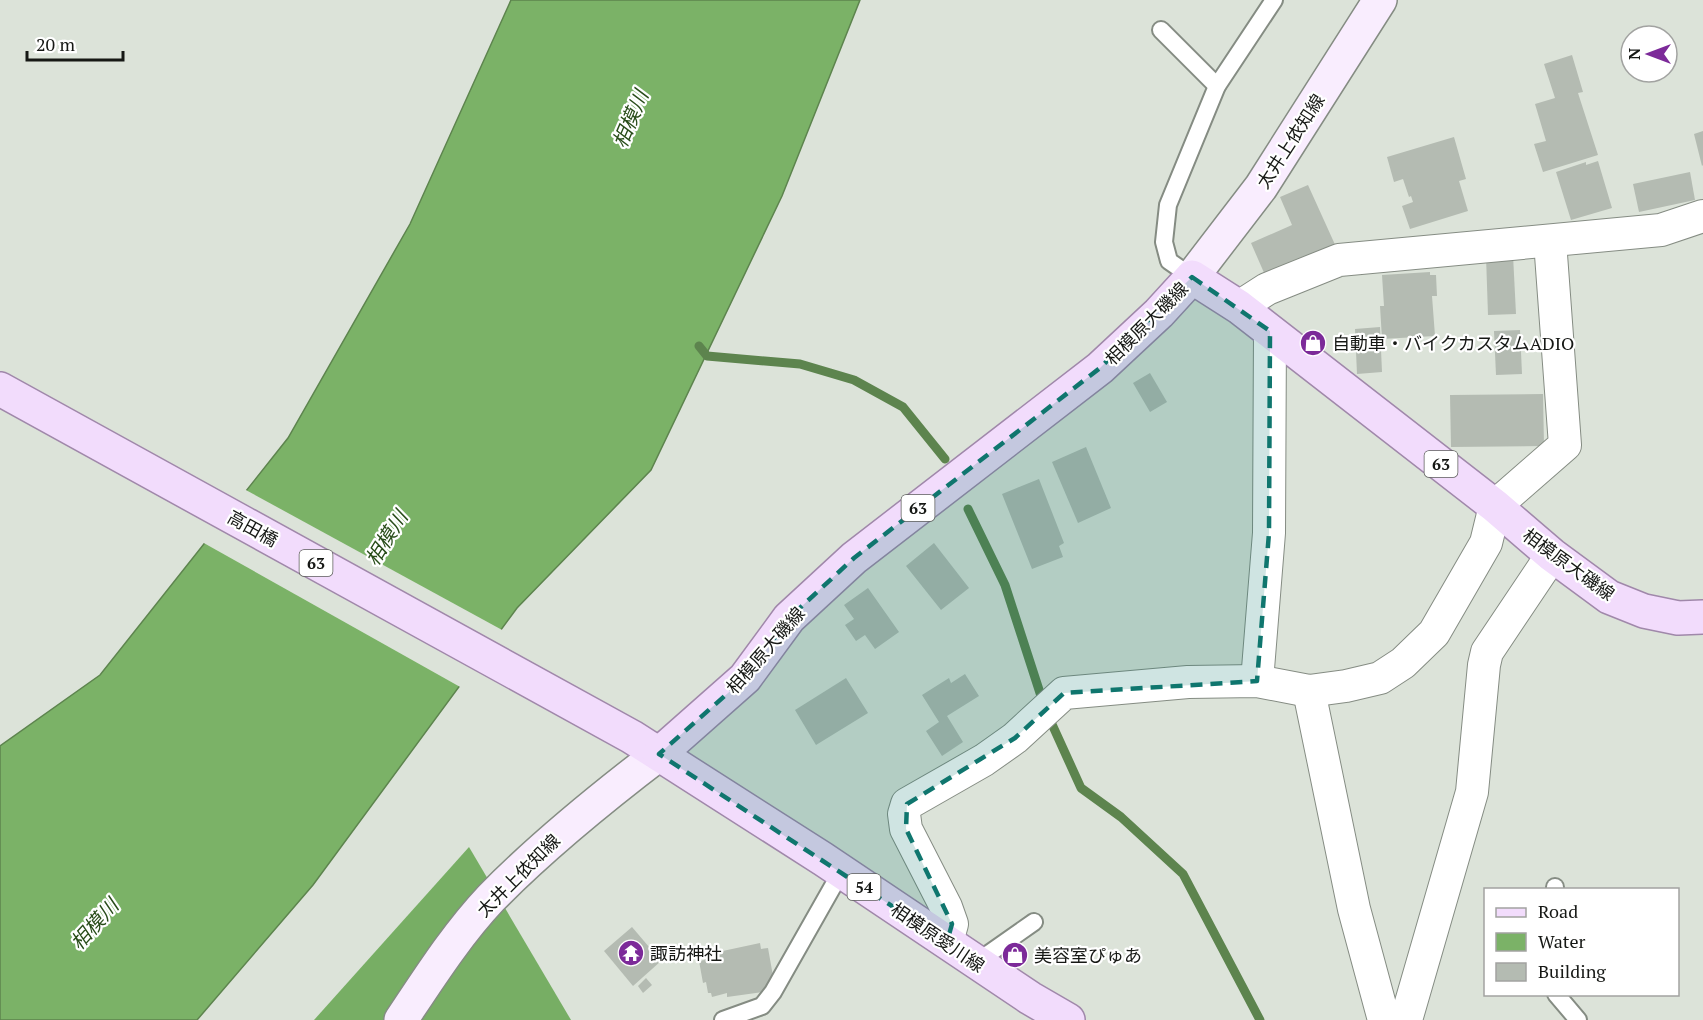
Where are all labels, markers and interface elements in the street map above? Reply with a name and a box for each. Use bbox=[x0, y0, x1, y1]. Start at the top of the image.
scale bar bbox=[27, 24, 123, 62]
north arrow bbox=[1619, 24, 1679, 84]
text: 20 m bbox=[36, 32, 76, 56]
text: N bbox=[1623, 48, 1645, 60]
water label: 相模川 bbox=[606, 84, 655, 152]
street label: 太井上依知線 bbox=[1251, 89, 1329, 193]
street label: 相模原大磯線 bbox=[1099, 276, 1193, 370]
shop icon: 自動車・バイクカスタムADIO bbox=[1298, 328, 1328, 358]
place label: 自動車・バイクカスタムADIO bbox=[1332, 331, 1574, 355]
road number: 63 bbox=[1424, 451, 1458, 477]
road number: 63 bbox=[902, 495, 934, 521]
street label: 高田橋 bbox=[224, 504, 282, 552]
water label: 相模川 bbox=[359, 504, 414, 571]
street label: 相模原大磯線 bbox=[1518, 523, 1620, 605]
road number: 63 bbox=[300, 550, 332, 576]
street label: 相模原大磯線 bbox=[721, 601, 809, 699]
street label: 太井上依知線 bbox=[471, 828, 565, 922]
road number: 54 bbox=[848, 874, 880, 900]
legend bbox=[1484, 888, 1679, 996]
water label: 相模川 bbox=[64, 891, 125, 955]
street label: 相模原愛川線 bbox=[887, 897, 989, 977]
text: Road bbox=[1538, 899, 1578, 923]
text: Water bbox=[1538, 929, 1585, 953]
temple icon: 諏訪神社 bbox=[616, 938, 646, 968]
shop icon: 美容室ぴゅあ bbox=[1000, 940, 1030, 970]
place label: 諏訪神社 bbox=[650, 941, 722, 965]
place label: 美容室ぴゅあ bbox=[1034, 943, 1142, 967]
text: Building bbox=[1538, 959, 1606, 983]

